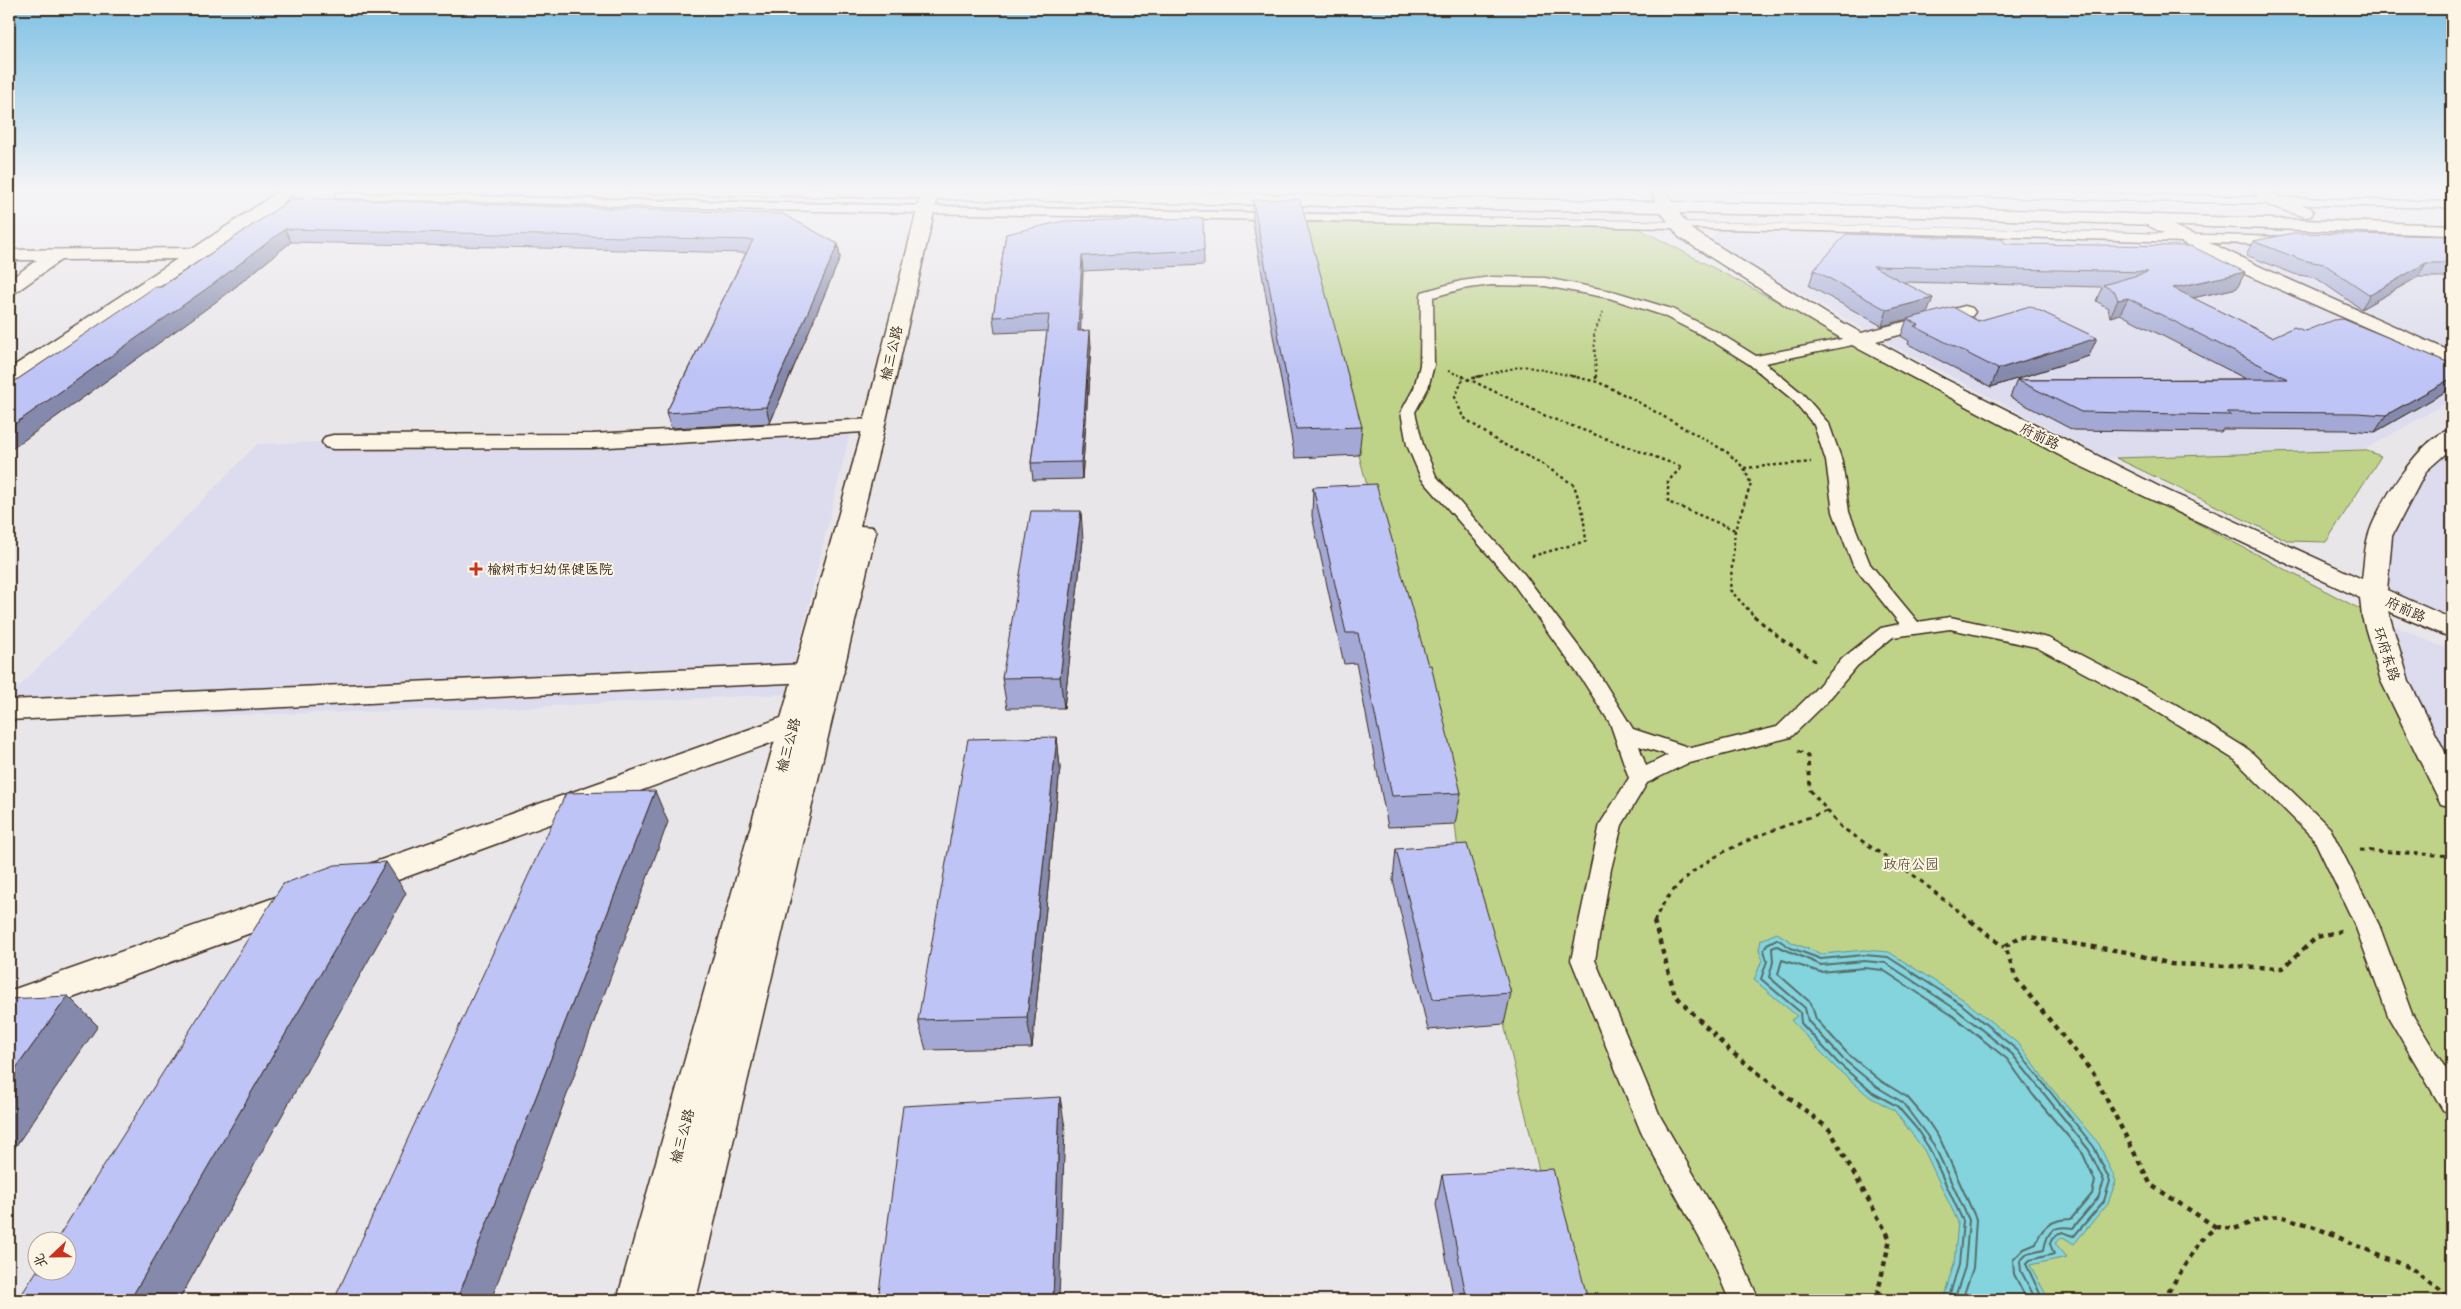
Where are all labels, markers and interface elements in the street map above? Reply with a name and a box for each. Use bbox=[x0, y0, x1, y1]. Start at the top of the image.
street label: 榆三公路 bbox=[877, 324, 906, 382]
street label: 府前路 bbox=[2017, 420, 2062, 453]
place label: 榆树市妇幼保健医院 bbox=[487, 561, 613, 578]
marker: 榆树市妇幼保健医院 bbox=[469, 562, 483, 576]
street label: 府前路 bbox=[2383, 593, 2428, 626]
street label: 环府东路 bbox=[2370, 625, 2403, 683]
street label: 榆三公路 bbox=[773, 716, 804, 774]
park label: 政府公园 bbox=[1883, 856, 1939, 873]
street label: 榆三公路 bbox=[667, 1107, 698, 1165]
north arrow bbox=[28, 1232, 78, 1282]
text: 北 bbox=[30, 1251, 51, 1270]

